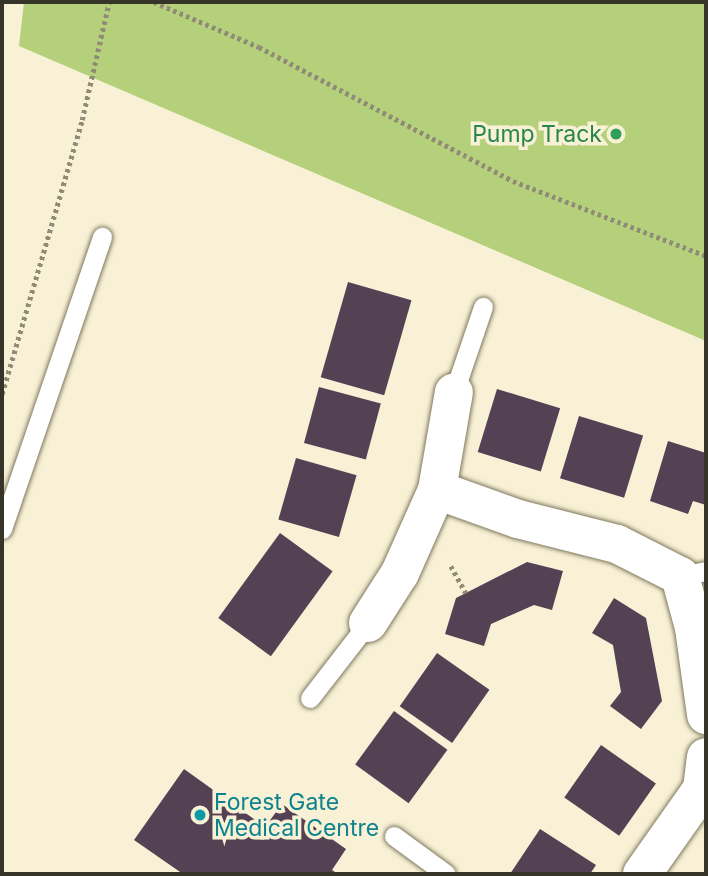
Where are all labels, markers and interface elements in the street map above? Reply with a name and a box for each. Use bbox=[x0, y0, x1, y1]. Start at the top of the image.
place label: Pump Track bbox=[472, 120, 602, 148]
marker: Pump Track bbox=[608, 126, 624, 142]
place label: Forest Gate Medical Centre bbox=[214, 788, 379, 842]
marker: Forest Gate Medical Centre bbox=[192, 807, 208, 823]

